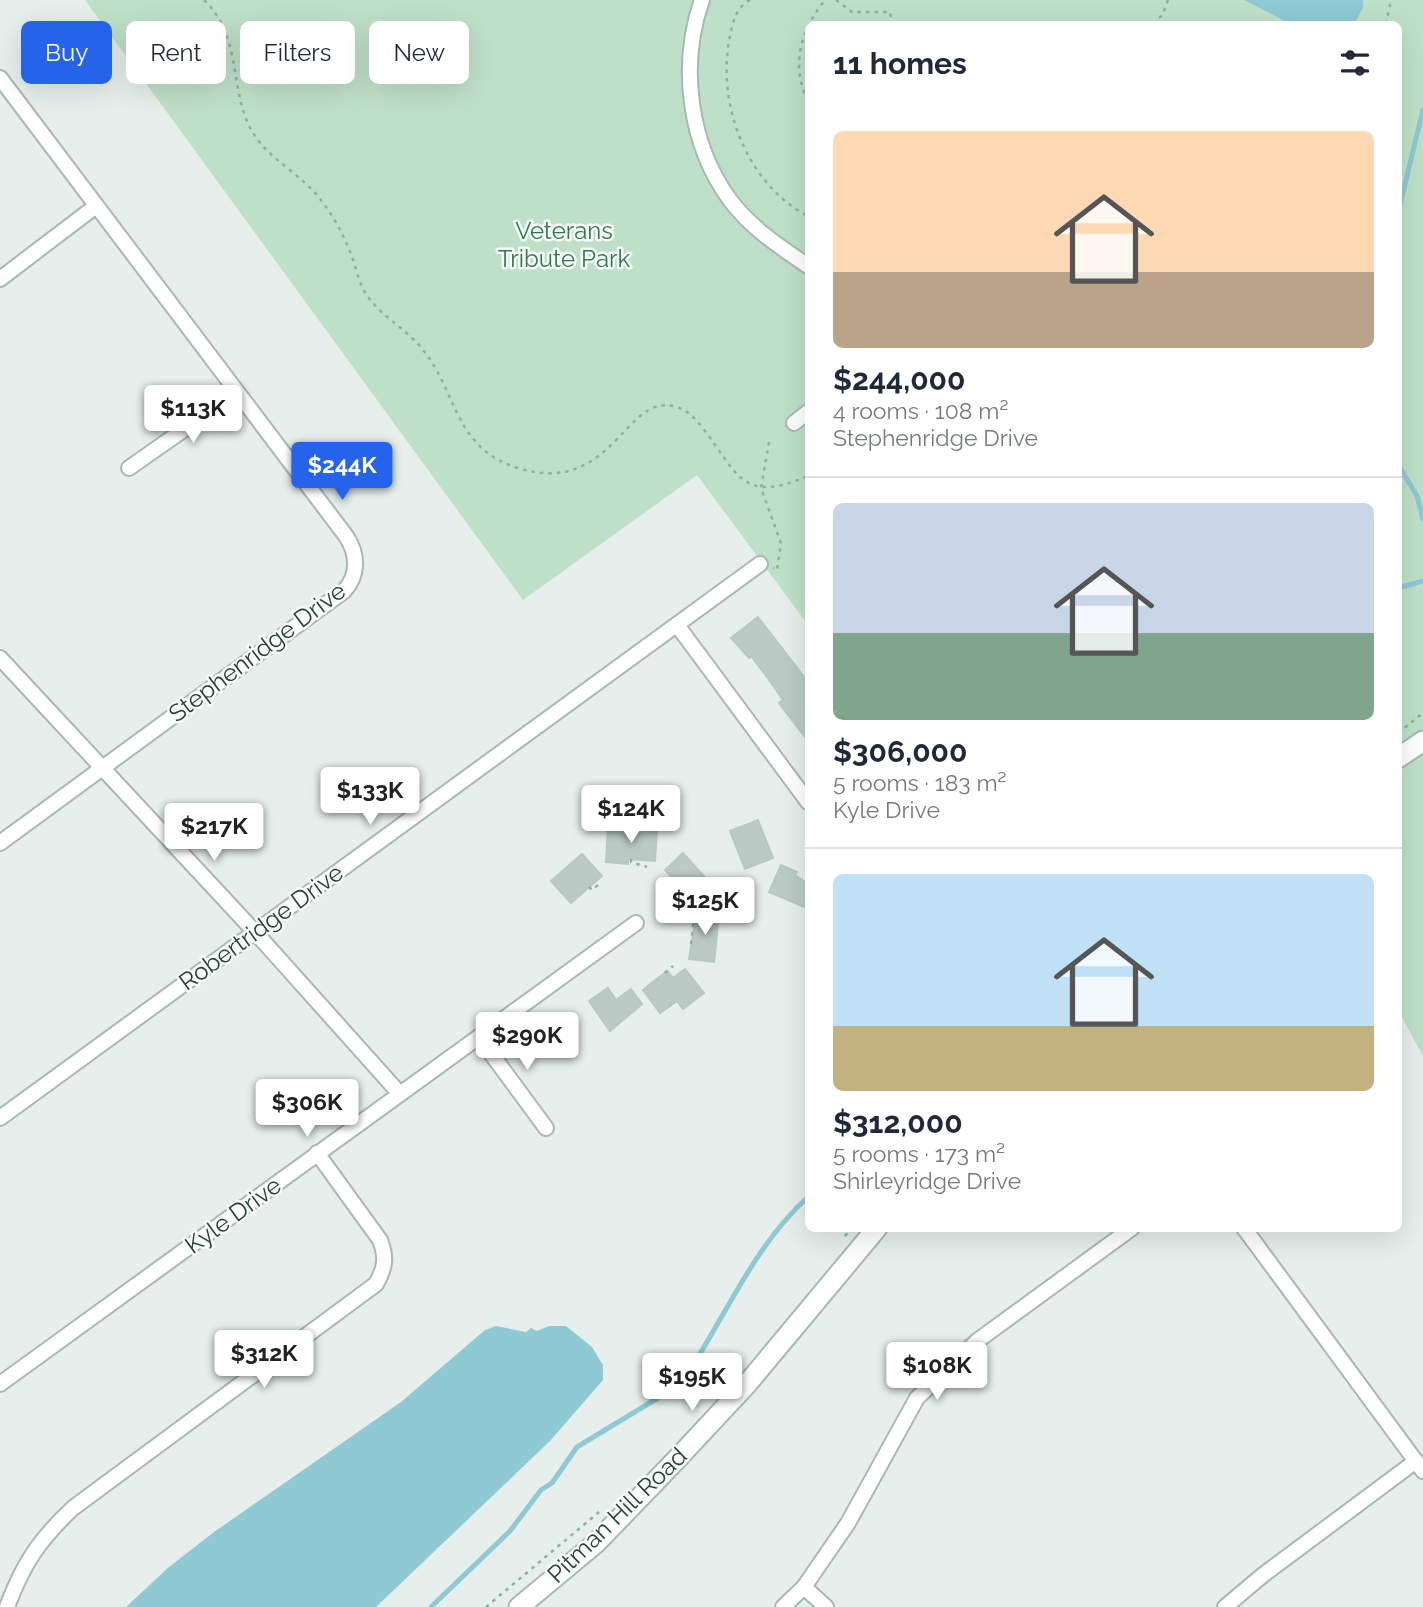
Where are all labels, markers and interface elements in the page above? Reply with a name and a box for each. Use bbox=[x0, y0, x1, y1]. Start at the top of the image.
chip: Buy bbox=[21, 21, 112, 84]
chip: Rent bbox=[126, 21, 226, 84]
chip: Filters bbox=[240, 21, 355, 84]
chip: New bbox=[369, 21, 469, 84]
icon: filters bbox=[1336, 44, 1374, 82]
text: 11 homes bbox=[833, 46, 967, 81]
icon: home bbox=[1041, 176, 1167, 302]
park label: Veterans Tribute Park bbox=[498, 216, 630, 273]
text: $244,000 bbox=[833, 362, 965, 397]
pin: $113K bbox=[144, 386, 242, 445]
text: $113K bbox=[160, 394, 226, 421]
text: 4 rooms · 108 m² bbox=[833, 397, 1008, 424]
text: Stephenridge Drive bbox=[833, 424, 1038, 451]
pin: $244K bbox=[293, 442, 391, 502]
text: $244K bbox=[307, 451, 377, 478]
icon: home bbox=[1041, 548, 1167, 674]
street label: Stephenridge Drive bbox=[163, 576, 351, 728]
text: $306,000 bbox=[833, 734, 967, 769]
pin: $133K bbox=[321, 768, 419, 827]
text: 5 rooms · 183 m² bbox=[833, 769, 1007, 796]
text: $133K bbox=[337, 776, 404, 803]
pin: $124K bbox=[582, 786, 680, 845]
text: $124K bbox=[597, 794, 665, 821]
text: Kyle Drive bbox=[833, 796, 940, 823]
pin: $217K bbox=[165, 804, 263, 863]
text: $217K bbox=[180, 812, 248, 839]
street label: Robertridge Drive bbox=[173, 858, 349, 996]
pin: $125K bbox=[656, 878, 754, 937]
text: $125K bbox=[671, 886, 739, 913]
icon: home bbox=[1041, 919, 1167, 1045]
pin: $290K bbox=[478, 1012, 576, 1072]
text: $290K bbox=[492, 1021, 562, 1048]
pin: $306K bbox=[258, 1080, 356, 1139]
text: $306K bbox=[272, 1088, 342, 1115]
text: $312,000 bbox=[833, 1105, 963, 1140]
text: 5 rooms · 173 m² bbox=[833, 1140, 1005, 1167]
text: Shirleyridge Drive bbox=[833, 1167, 1021, 1194]
street label: Kyle Drive bbox=[179, 1170, 287, 1260]
pin: $312K bbox=[215, 1330, 313, 1390]
text: $312K bbox=[230, 1339, 298, 1366]
pin: $108K bbox=[888, 1342, 986, 1402]
text: $108K bbox=[902, 1351, 972, 1378]
pin: $195K bbox=[643, 1354, 741, 1413]
text: $195K bbox=[658, 1362, 726, 1389]
street label: Pitman Hill Road bbox=[541, 1441, 693, 1589]

